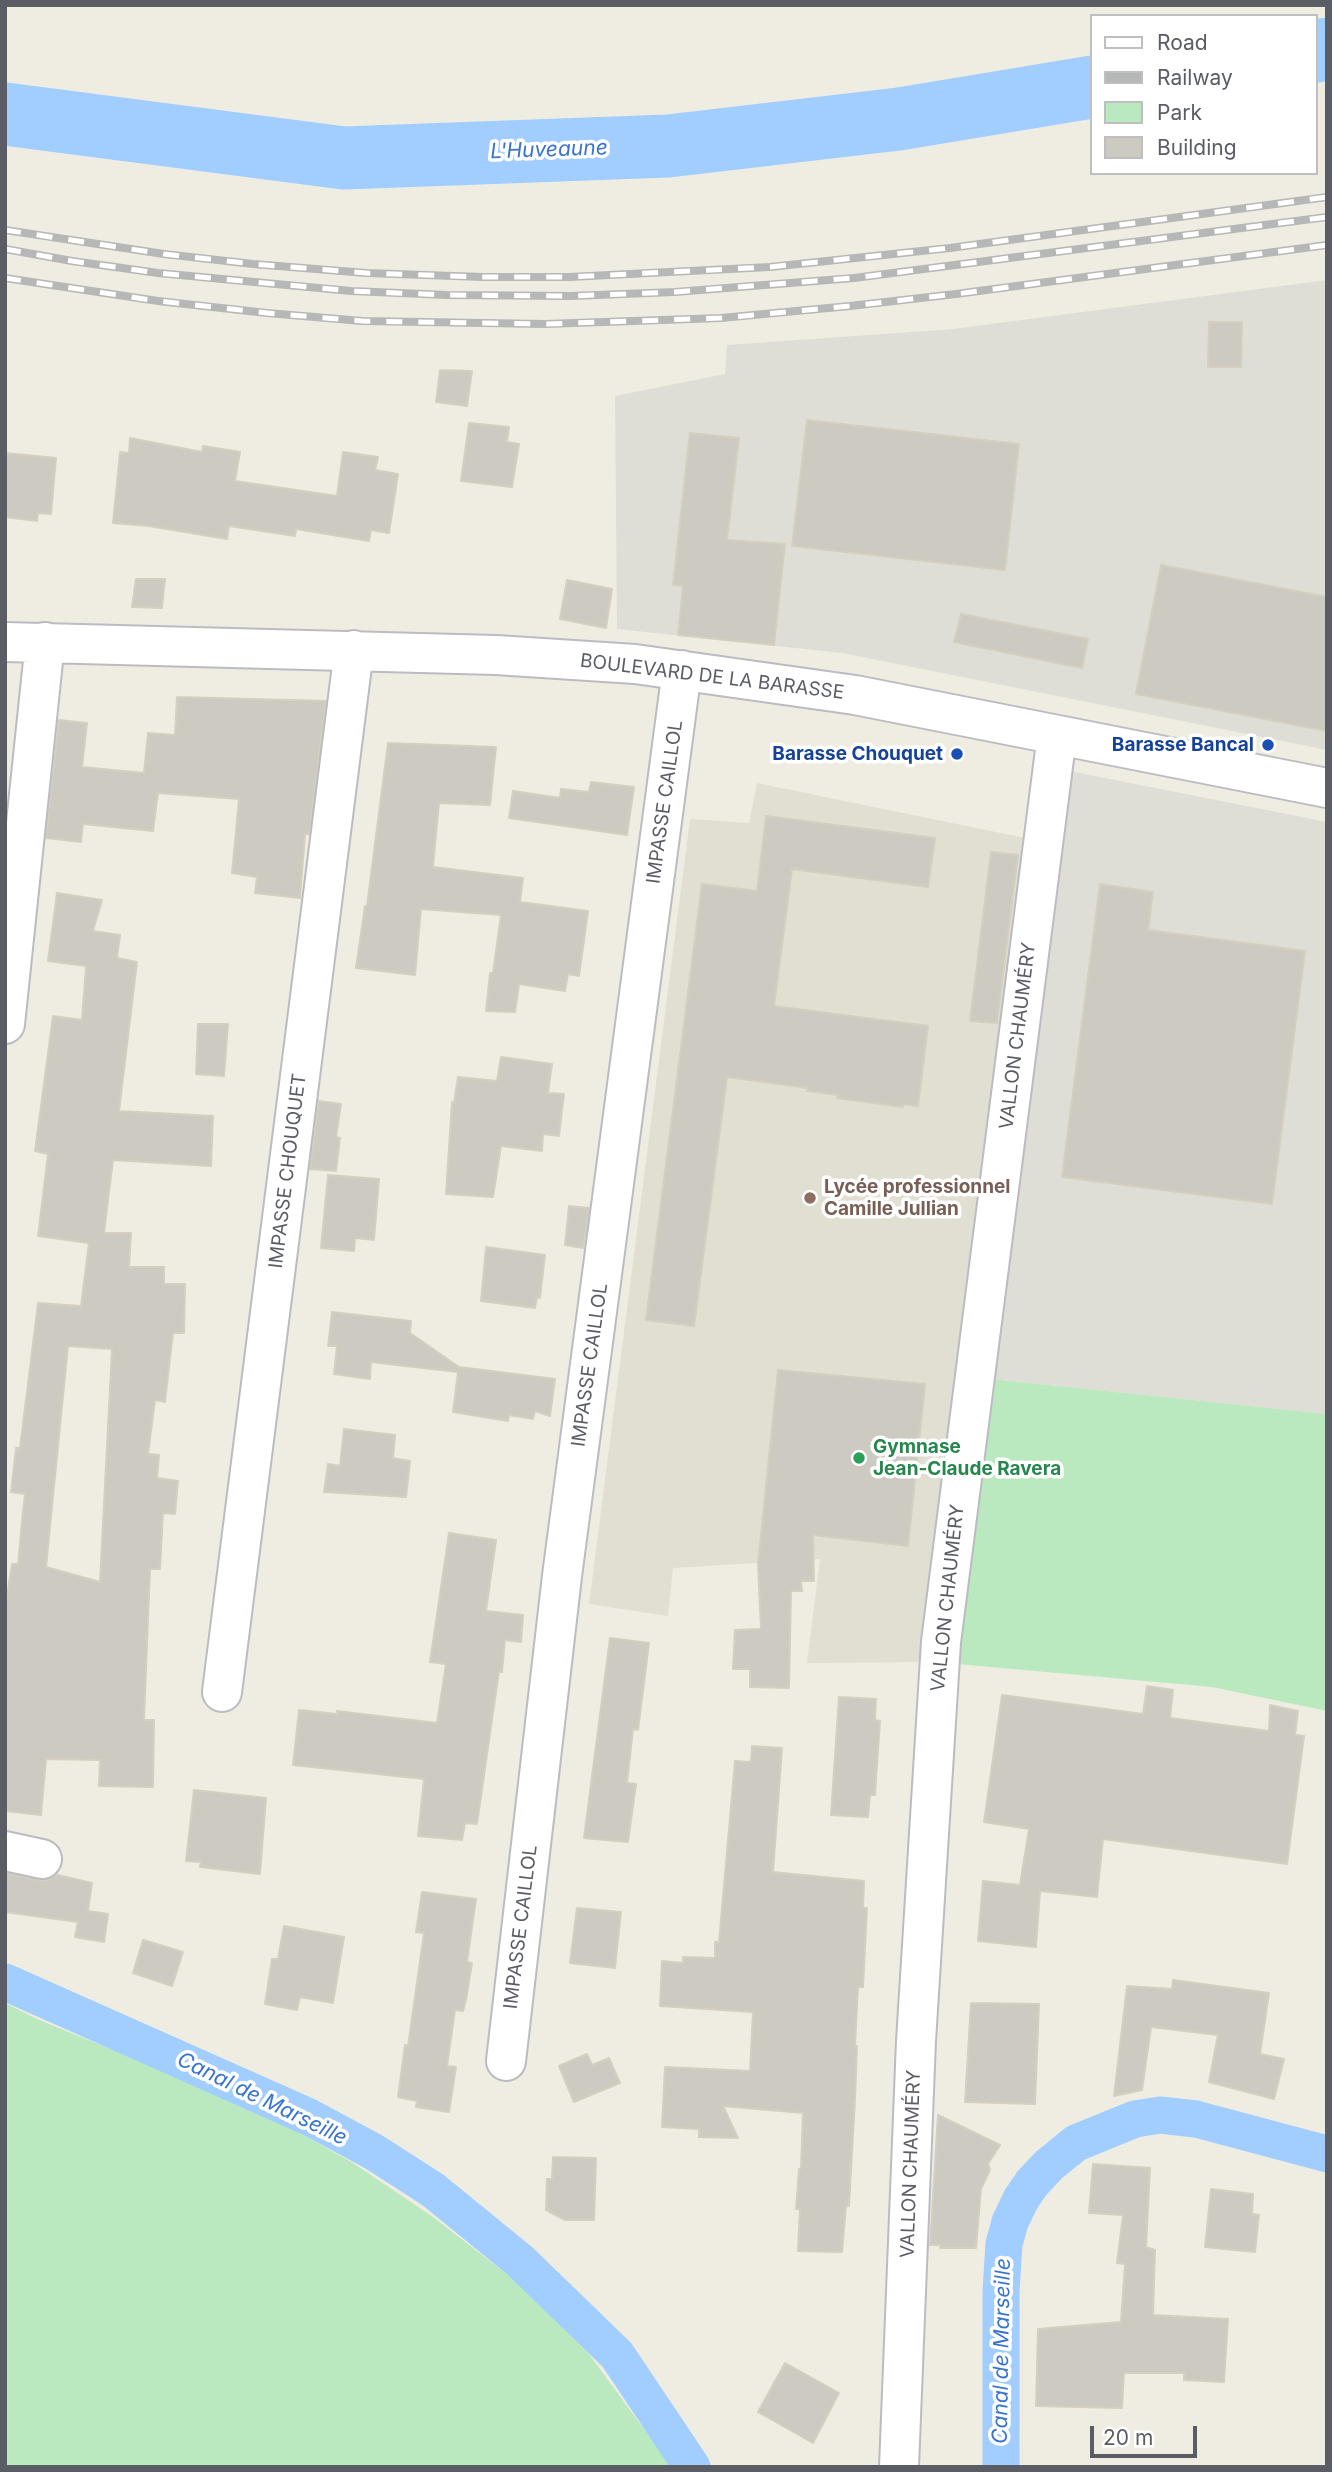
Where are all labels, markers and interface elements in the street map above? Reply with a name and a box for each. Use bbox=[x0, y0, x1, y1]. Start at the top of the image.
legend bbox=[1090, 14, 1318, 175]
text: Road bbox=[1157, 30, 1208, 55]
text: Railway bbox=[1157, 65, 1233, 90]
text: Park bbox=[1157, 100, 1202, 125]
water label: L'Huveaune bbox=[490, 135, 608, 165]
text: Building bbox=[1157, 135, 1237, 160]
street label: BOULEVARD DE LA BARASSE bbox=[579, 649, 845, 705]
street label: IMPASSE CAILLOL bbox=[642, 719, 688, 885]
place label: Barasse Bancal bbox=[1112, 734, 1254, 756]
marker: Barasse Bancal bbox=[1260, 737, 1276, 753]
place label: Barasse Chouquet bbox=[772, 743, 943, 765]
marker: Barasse Chouquet bbox=[949, 746, 965, 762]
street label: VALLON CHAUMÉRY bbox=[995, 941, 1041, 1131]
street label: IMPASSE CHOUQUET bbox=[265, 1072, 311, 1270]
place label: Lycée professionnel Camille Jullian bbox=[824, 1176, 1010, 1220]
marker: Lycée professionnel Camille Jullian bbox=[802, 1190, 818, 1206]
street label: IMPASSE CAILLOL bbox=[567, 1282, 613, 1448]
place label: Gymnase Jean-Claude Ravera bbox=[873, 1436, 1061, 1480]
marker: Gymnase Jean-Claude Ravera bbox=[851, 1450, 867, 1466]
street label: VALLON CHAUMÉRY bbox=[927, 1503, 969, 1693]
street label: IMPASSE CAILLOL bbox=[500, 1844, 542, 2010]
water label: Canal de Marseille bbox=[173, 2047, 351, 2151]
street label: VALLON CHAUMÉRY bbox=[896, 2070, 926, 2258]
water label: Canal de Marseille bbox=[988, 2258, 1016, 2444]
scale bar bbox=[1094, 2412, 1201, 2456]
text: 20 m bbox=[1103, 2425, 1153, 2450]

